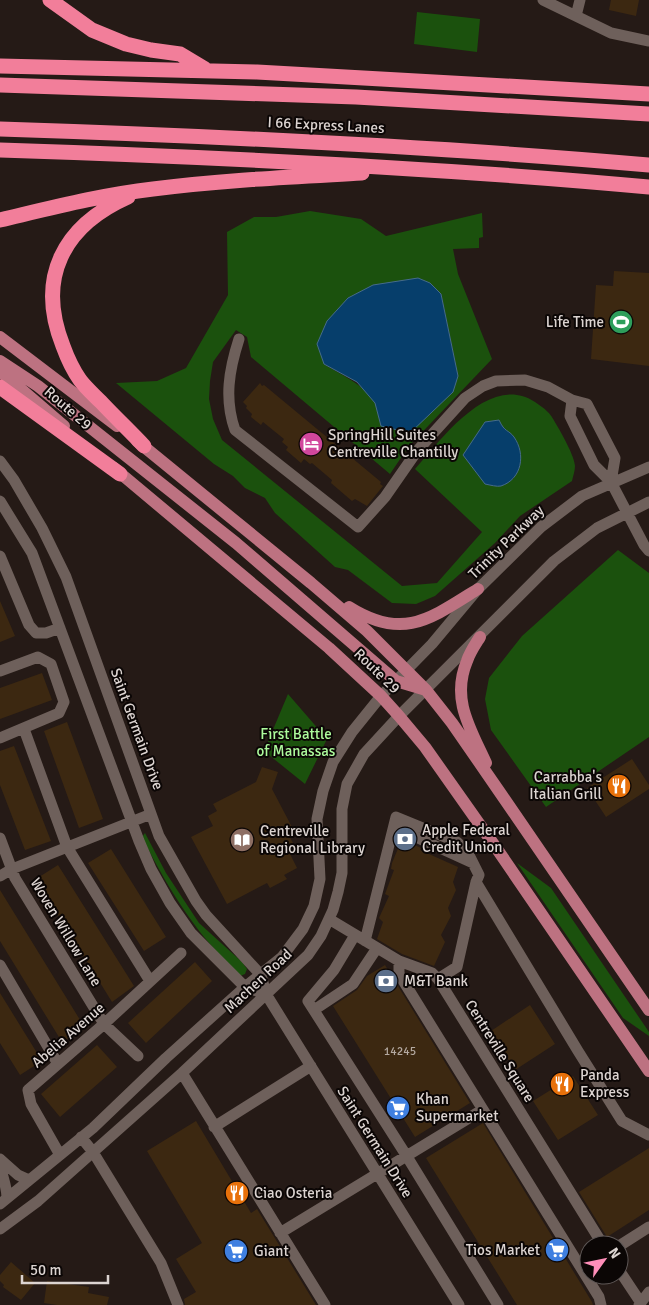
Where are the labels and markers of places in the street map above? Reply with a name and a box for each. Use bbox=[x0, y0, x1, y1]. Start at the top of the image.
sports icon: Life Time bbox=[608, 309, 634, 335]
place label: Life Time bbox=[546, 313, 604, 331]
place label: SpringHill Suites Centreville Chantilly bbox=[328, 426, 458, 461]
hotel icon: SpringHill Suites Centreville Chantilly bbox=[298, 431, 324, 457]
place label: Carrabba's Italian Grill bbox=[529, 768, 602, 803]
restaurant icon: Carrabba's Italian Grill bbox=[606, 773, 632, 799]
place label: Apple Federal Credit Union bbox=[422, 821, 510, 856]
place label: Centreville Regional Library bbox=[260, 822, 365, 857]
bank icon: Apple Federal Credit Union bbox=[392, 826, 418, 852]
library icon: Centreville Regional Library bbox=[229, 827, 255, 853]
bank icon: M&T Bank bbox=[373, 968, 399, 994]
place label: M&T Bank bbox=[404, 972, 469, 990]
place label: Panda Express bbox=[580, 1066, 630, 1101]
restaurant icon: Panda Express bbox=[549, 1071, 575, 1097]
place label: Khan Supermarket bbox=[416, 1090, 499, 1125]
supermarket icon: Khan Supermarket bbox=[385, 1095, 411, 1121]
restaurant icon: Ciao Osteria bbox=[224, 1180, 250, 1206]
place label: Ciao Osteria bbox=[254, 1184, 332, 1202]
supermarket icon: Tios Market bbox=[544, 1237, 570, 1263]
supermarket icon: Giant bbox=[223, 1238, 249, 1264]
place label: Tios Market bbox=[466, 1241, 540, 1259]
place label: Giant bbox=[254, 1242, 289, 1260]

